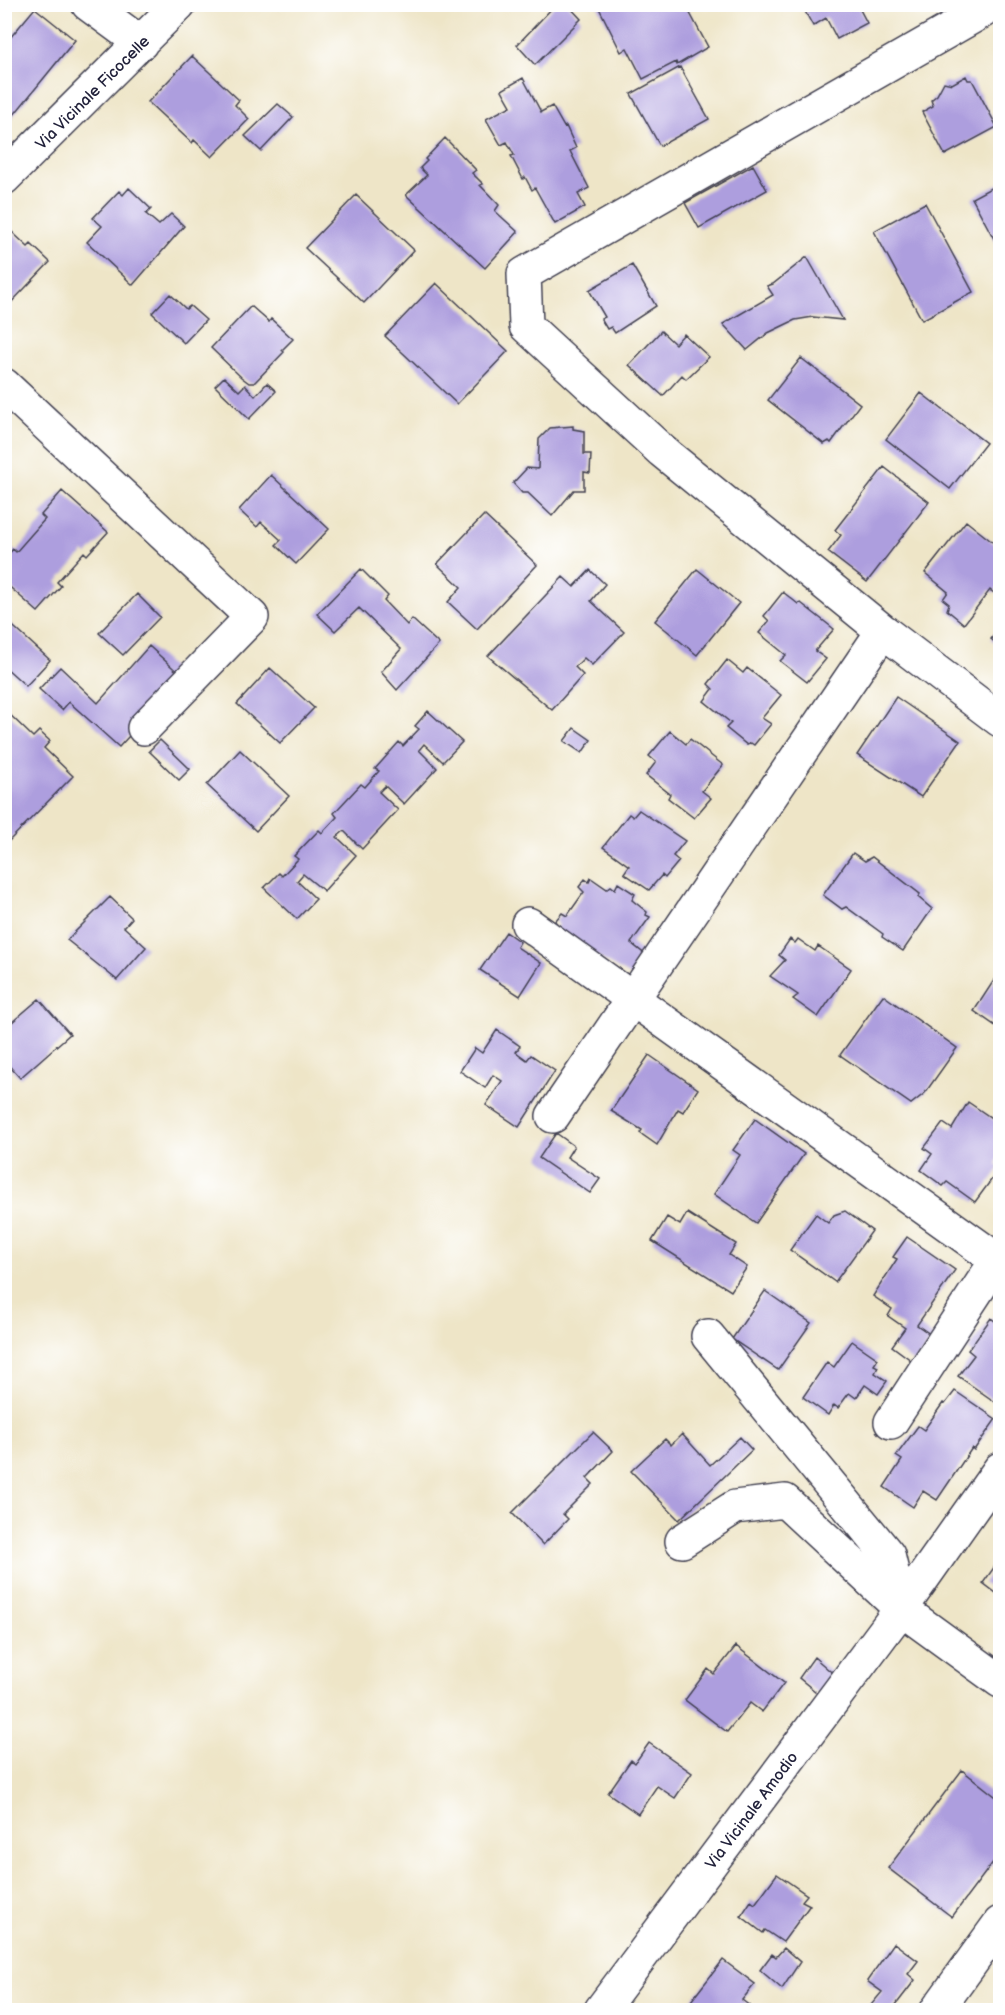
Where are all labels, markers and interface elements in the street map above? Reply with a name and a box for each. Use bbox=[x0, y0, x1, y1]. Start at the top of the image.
street label: Via Vicinale Ficocelle bbox=[32, 32, 154, 154]
street label: Via Vicinale Amodio bbox=[702, 1749, 802, 1873]

